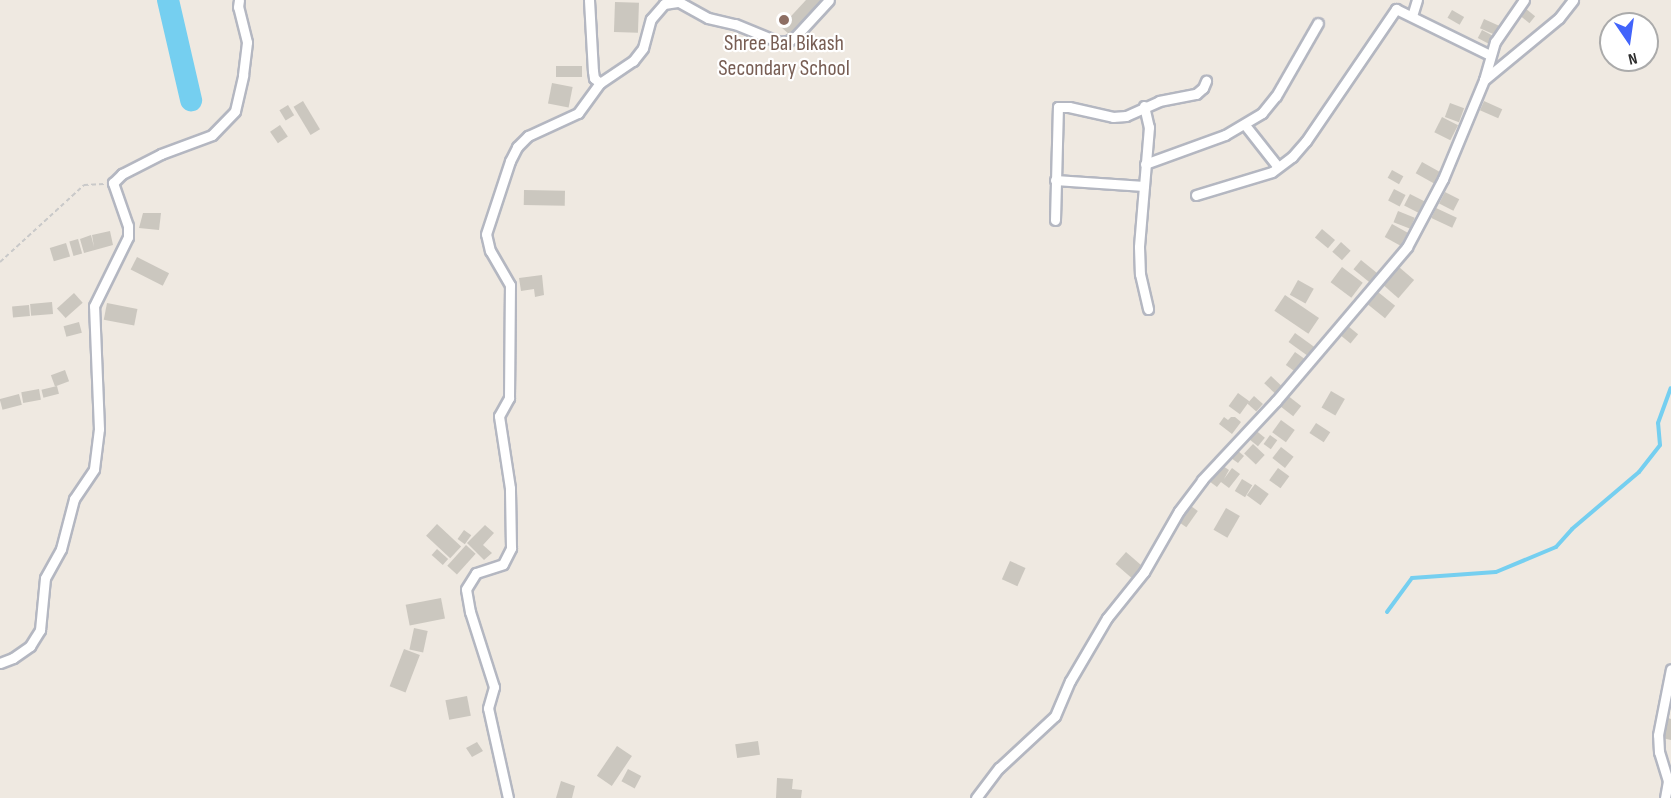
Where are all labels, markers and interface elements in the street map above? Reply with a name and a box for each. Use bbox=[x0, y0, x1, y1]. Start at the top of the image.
north arrow bbox=[1599, 12, 1659, 72]
marker: Shree Bal Bikash Secondary School bbox=[777, 13, 791, 27]
place label: Shree Bal Bikash Secondary School bbox=[718, 30, 850, 82]
text: N bbox=[1626, 48, 1639, 68]

